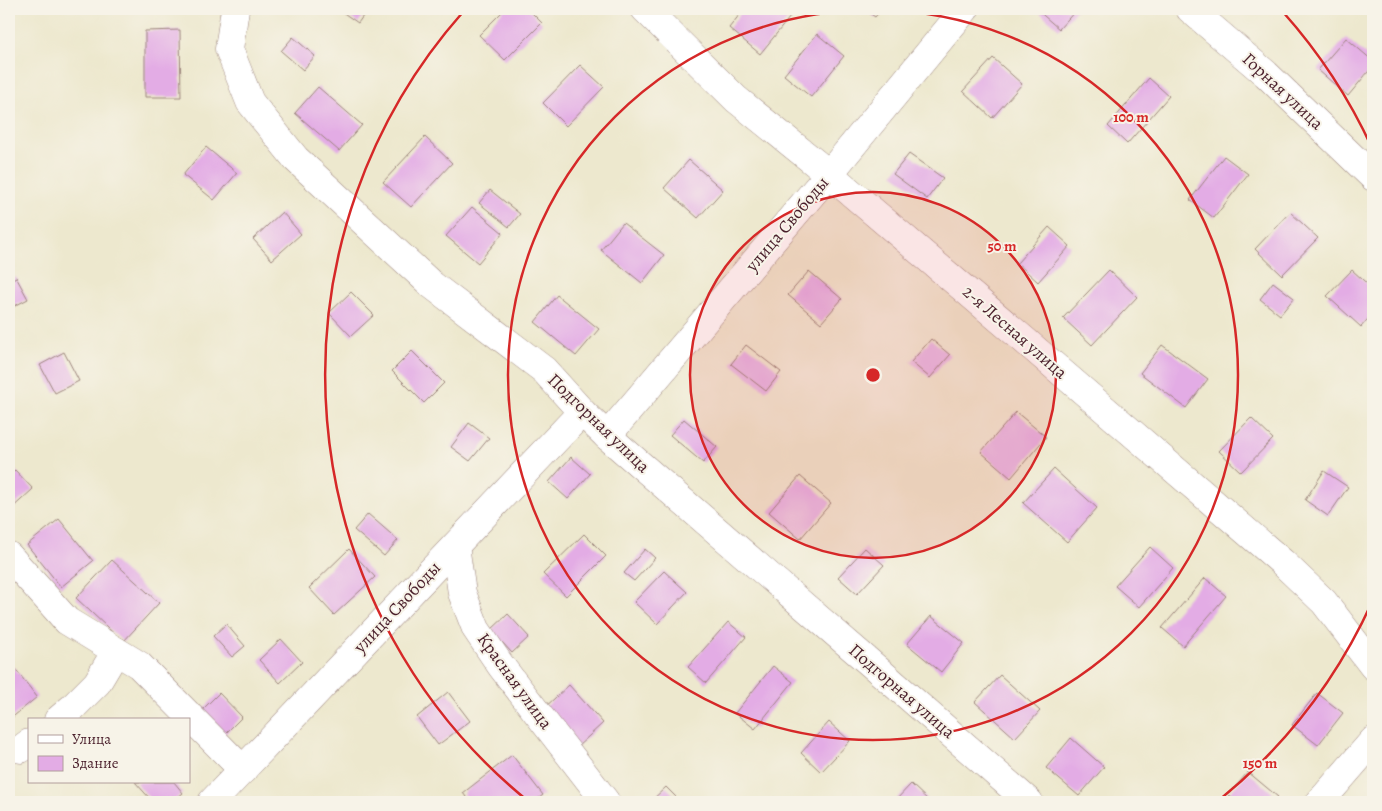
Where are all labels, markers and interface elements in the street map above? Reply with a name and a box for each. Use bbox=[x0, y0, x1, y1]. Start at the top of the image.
street label: Горная улица bbox=[1237, 47, 1329, 135]
text: 100 m bbox=[1113, 107, 1149, 127]
street label: улица Свободы bbox=[739, 171, 834, 277]
text: 50 m bbox=[987, 236, 1017, 256]
street label: 2-я Лесная улица bbox=[957, 280, 1073, 385]
centre of rings bbox=[864, 366, 882, 384]
street label: Подгорная улица bbox=[543, 368, 656, 478]
street label: улица Свободы bbox=[347, 556, 446, 659]
street label: Красная улица bbox=[472, 628, 559, 735]
street label: Подгорная улица bbox=[844, 638, 961, 744]
legend bbox=[28, 718, 190, 784]
text: Улица bbox=[72, 729, 111, 749]
text: Здание bbox=[72, 753, 119, 773]
text: 150 m bbox=[1243, 753, 1278, 773]

